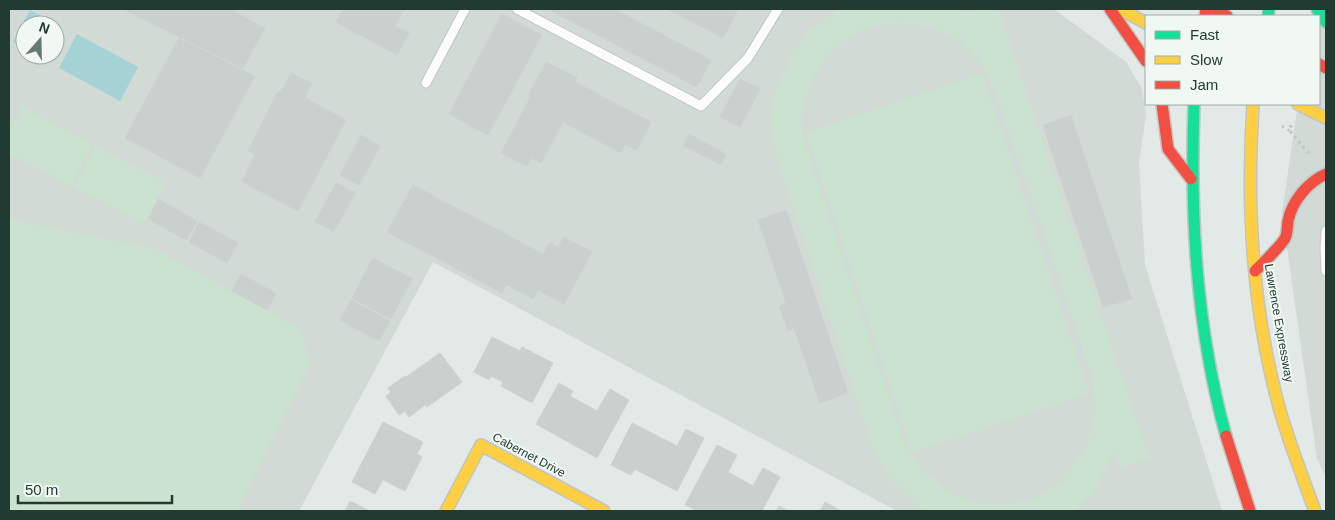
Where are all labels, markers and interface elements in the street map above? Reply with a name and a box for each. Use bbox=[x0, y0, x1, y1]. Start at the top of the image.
north arrow bbox=[15, 15, 65, 65]
legend bbox=[1145, 15, 1320, 105]
text: N bbox=[37, 19, 52, 37]
text: Fast bbox=[1190, 26, 1220, 43]
text: Slow bbox=[1190, 51, 1223, 68]
text: Jam bbox=[1190, 76, 1218, 93]
street label: Lawrence Expressway bbox=[1262, 263, 1296, 383]
street label: Cabernet Drive bbox=[490, 430, 568, 480]
scale bar bbox=[18, 472, 171, 504]
text: 50 m bbox=[25, 481, 58, 498]

